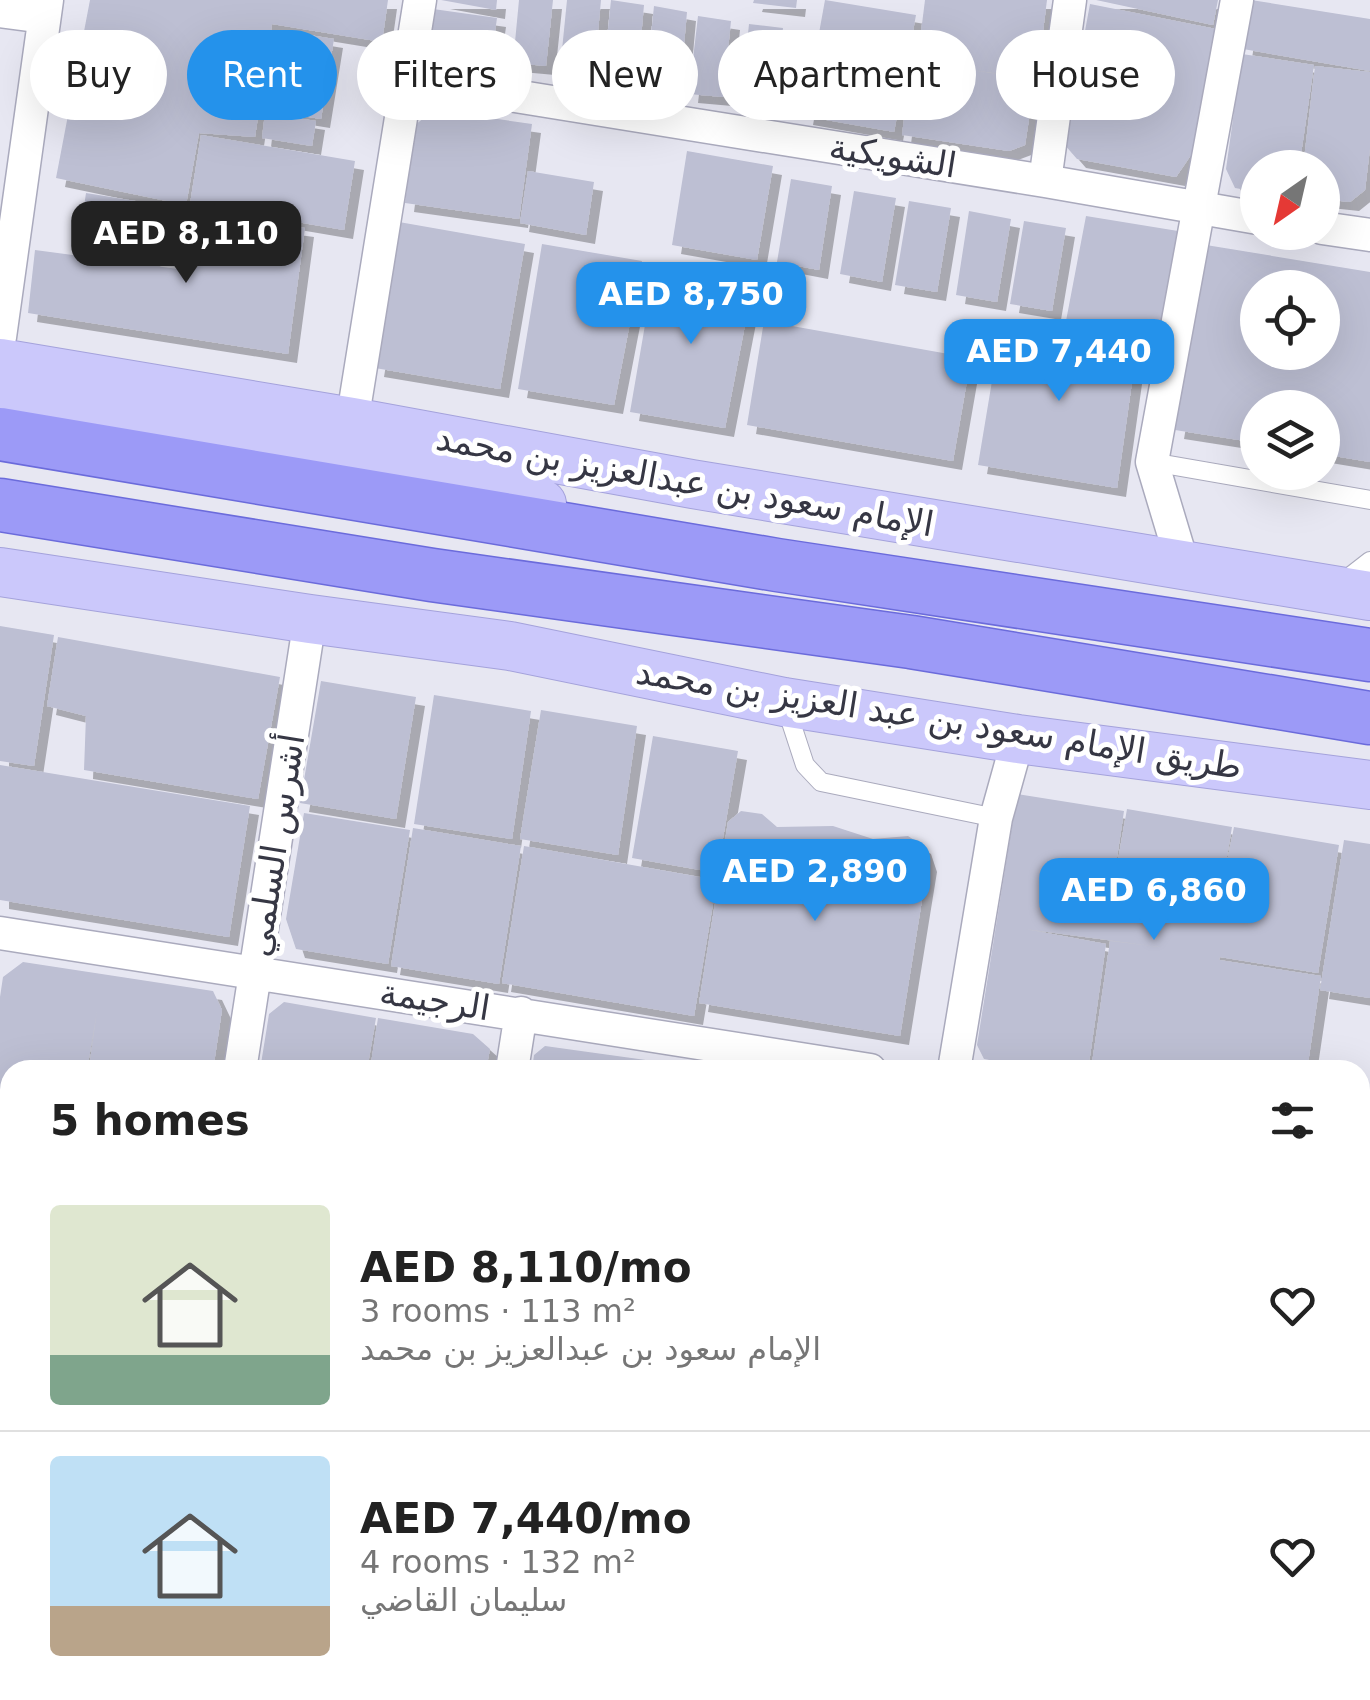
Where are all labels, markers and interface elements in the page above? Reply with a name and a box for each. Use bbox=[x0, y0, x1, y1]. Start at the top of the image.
chip: Buy bbox=[30, 30, 167, 120]
chip: Rent bbox=[187, 30, 337, 120]
chip: Filters bbox=[357, 30, 532, 120]
chip: New bbox=[552, 30, 698, 120]
chip: Apartment bbox=[718, 30, 976, 120]
chip: House bbox=[996, 30, 1175, 120]
street label: الشويكية bbox=[826, 126, 959, 187]
north arrow bbox=[1240, 150, 1340, 250]
map controls bbox=[1240, 150, 1340, 490]
pin: AED 8,110 bbox=[72, 201, 300, 286]
text: AED 8,110 bbox=[93, 214, 279, 252]
pin: AED 8,750 bbox=[577, 262, 805, 347]
button: locate bbox=[1240, 270, 1340, 370]
text: AED 8,750 bbox=[598, 275, 784, 313]
pin: AED 7,440 bbox=[945, 319, 1173, 404]
text: AED 7,440 bbox=[966, 332, 1152, 370]
button: layers bbox=[1240, 390, 1340, 490]
street label: الإمام سعود بن عبدالعزيز بن محمد bbox=[433, 418, 937, 545]
street label: طريق الإمام سعود بن عبد العزيز بن محمد bbox=[633, 651, 1245, 788]
street label: أشرس السلمي bbox=[235, 730, 313, 959]
pin: AED 2,890 bbox=[701, 839, 929, 924]
text: AED 2,890 bbox=[722, 852, 908, 890]
pin: AED 6,860 bbox=[1040, 858, 1268, 943]
text: AED 6,860 bbox=[1061, 871, 1247, 909]
street label: الرجيمة bbox=[377, 972, 493, 1029]
icon: filters bbox=[1265, 1093, 1320, 1148]
text: 5 homes bbox=[50, 1096, 250, 1145]
text: AED 8,110/mo bbox=[360, 1243, 692, 1292]
icon: home bbox=[130, 1245, 250, 1365]
icon: heart bbox=[1265, 1278, 1320, 1333]
text: 3 rooms · 113 m² bbox=[360, 1292, 636, 1330]
text: الإمام سعود بن عبدالعزيز بن محمد bbox=[360, 1330, 821, 1368]
text: AED 7,440/mo bbox=[360, 1494, 692, 1543]
icon: home bbox=[130, 1496, 250, 1616]
icon: heart bbox=[1265, 1529, 1320, 1584]
text: 4 rooms · 132 m² bbox=[360, 1543, 636, 1581]
text: سليمان القاضي bbox=[360, 1581, 567, 1619]

